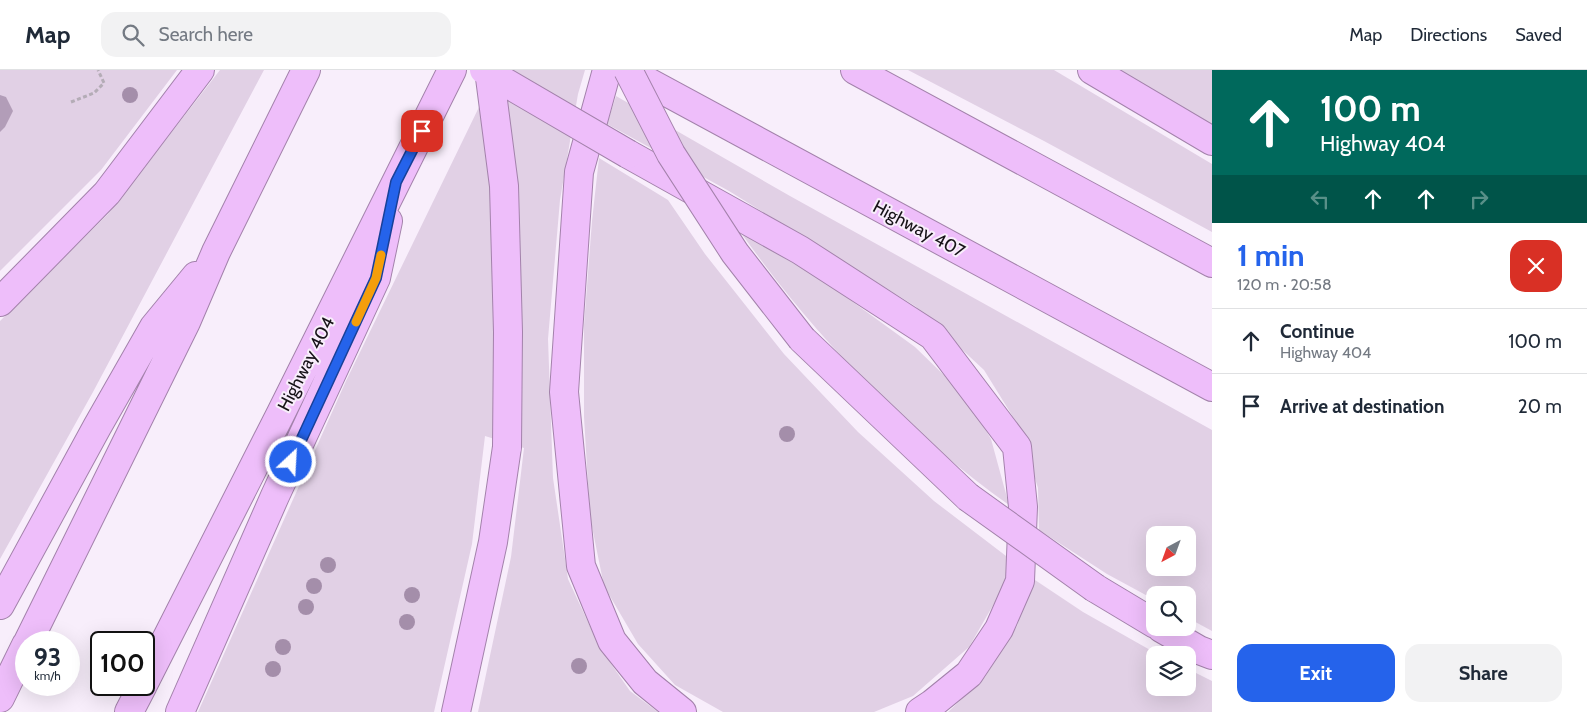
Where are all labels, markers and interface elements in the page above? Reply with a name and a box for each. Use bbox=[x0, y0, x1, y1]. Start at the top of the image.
search box bbox=[101, 12, 451, 57]
text: Map bbox=[25, 20, 71, 49]
icon: search bbox=[119, 21, 147, 49]
text: Search here bbox=[159, 23, 253, 46]
text: Map bbox=[1349, 24, 1382, 46]
text: Directions bbox=[1410, 24, 1487, 46]
text: Saved bbox=[1515, 24, 1562, 46]
text: 100 m bbox=[1320, 87, 1421, 130]
icon: ahead bbox=[1237, 90, 1302, 155]
pin bbox=[401, 110, 443, 152]
icon: arrive bbox=[408, 117, 436, 145]
text: Highway 404 bbox=[1320, 130, 1446, 157]
icon: left bbox=[1306, 185, 1334, 213]
icon: ahead bbox=[1359, 185, 1387, 213]
icon: ahead bbox=[1412, 185, 1440, 213]
icon: right bbox=[1465, 185, 1493, 213]
street label: Highway 407 bbox=[869, 196, 969, 262]
text: 1 min bbox=[1237, 237, 1305, 274]
button: close bbox=[1510, 240, 1562, 292]
text: 120 m · 20:58 bbox=[1237, 275, 1332, 294]
street label: Highway 404 bbox=[273, 313, 339, 415]
text: Continue bbox=[1280, 320, 1354, 343]
icon: ahead bbox=[1237, 327, 1265, 355]
text: 100 m bbox=[1508, 330, 1562, 353]
text: Highway 404 bbox=[1280, 343, 1371, 362]
icon: arrive bbox=[1237, 392, 1265, 420]
text: Arrive at destination bbox=[1280, 395, 1444, 418]
text: 20 m bbox=[1518, 395, 1562, 418]
position arrow bbox=[264, 435, 316, 487]
north arrow bbox=[1146, 526, 1196, 576]
map controls bbox=[1146, 526, 1196, 696]
button: search bbox=[1146, 586, 1196, 636]
speed limit sign: 100 bbox=[90, 631, 155, 696]
text: 93 bbox=[34, 642, 61, 672]
button: Exit bbox=[1237, 644, 1395, 702]
button: Share bbox=[1405, 644, 1562, 702]
button: layers bbox=[1146, 646, 1196, 696]
text: km/h bbox=[34, 668, 61, 683]

